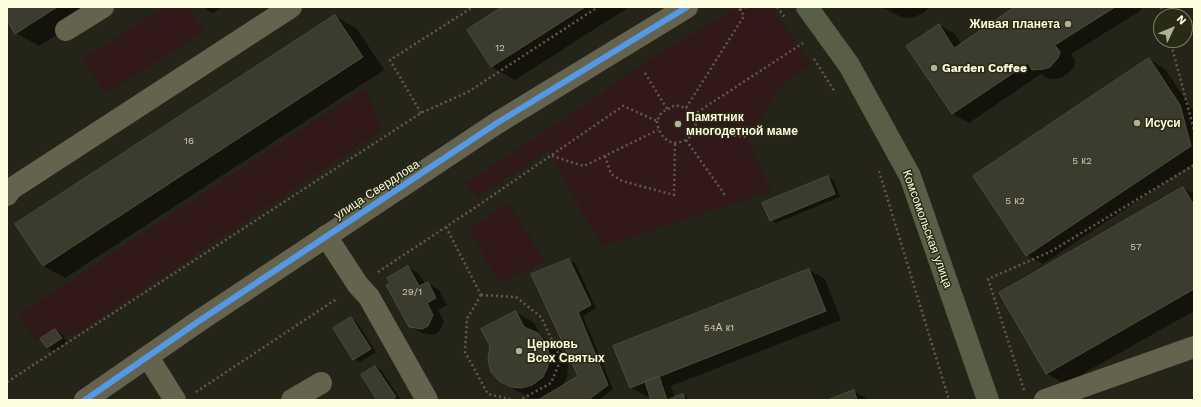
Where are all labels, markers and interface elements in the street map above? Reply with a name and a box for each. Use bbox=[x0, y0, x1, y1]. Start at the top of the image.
north arrow bbox=[1153, 8, 1193, 48]
text: N bbox=[1174, 13, 1189, 27]
place label: Живая планета bbox=[970, 17, 1060, 31]
marker: Живая планета bbox=[1063, 19, 1073, 29]
house number: 12 bbox=[495, 42, 505, 54]
place label: Garden Coffee bbox=[942, 61, 1027, 75]
marker: Garden Coffee bbox=[929, 63, 939, 73]
place label: Памятник многодетной маме bbox=[686, 110, 798, 138]
place label: Исуси bbox=[1145, 116, 1181, 130]
marker: Исуси bbox=[1132, 118, 1142, 128]
marker: Памятник многодетной маме bbox=[673, 119, 683, 129]
house number: 16 bbox=[184, 135, 194, 147]
house number: 5 к2 bbox=[1072, 155, 1092, 167]
street label: улица Свердлова bbox=[332, 157, 422, 223]
street label: Комсомольская улица bbox=[899, 168, 955, 290]
house number: 5 к2 bbox=[1005, 195, 1025, 207]
house number: 57 bbox=[1130, 241, 1142, 253]
house number: 29/1 bbox=[402, 286, 422, 298]
house number: 54А к1 bbox=[704, 322, 734, 334]
place label: Церковь Всех Святых bbox=[527, 337, 605, 365]
marker: Церковь Всех Святых bbox=[514, 346, 524, 356]

